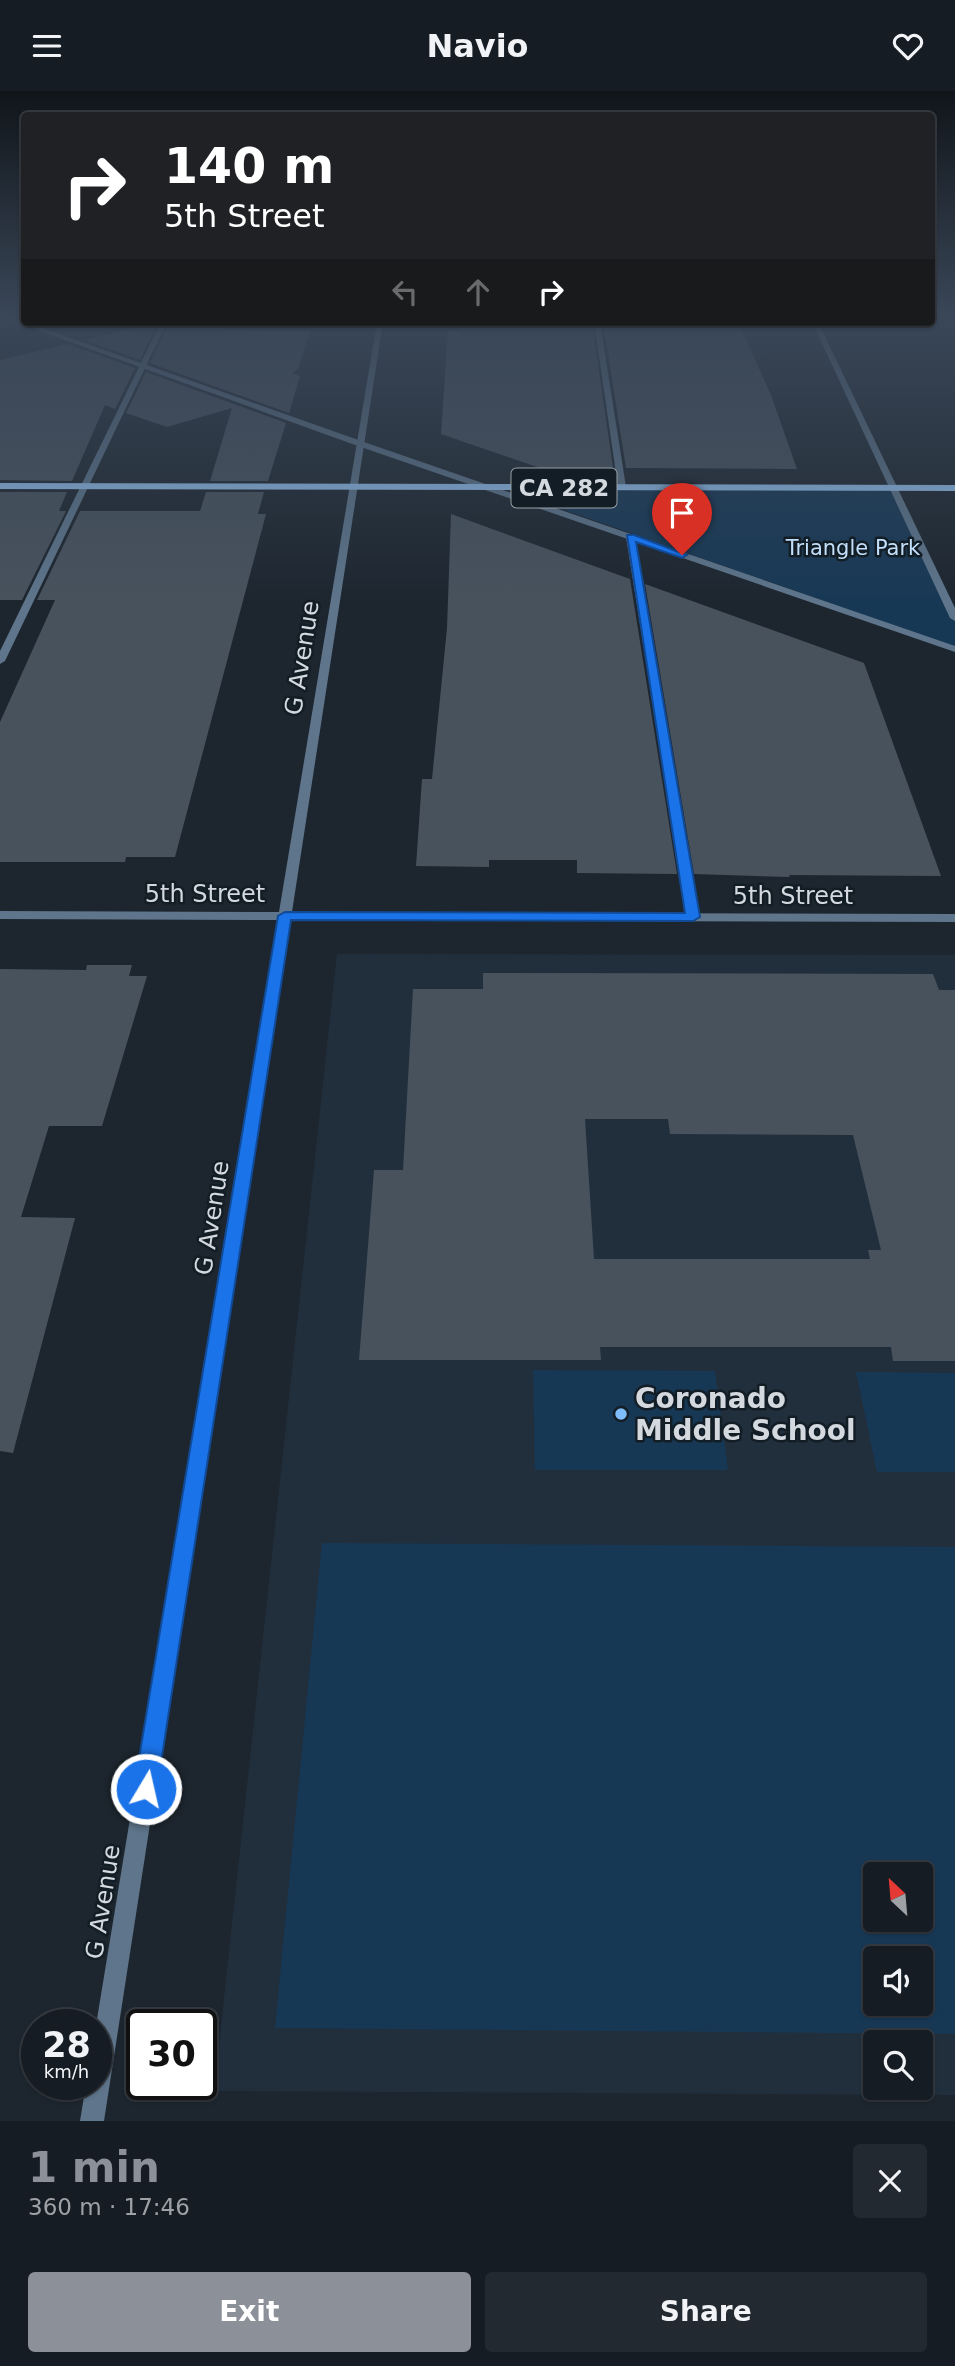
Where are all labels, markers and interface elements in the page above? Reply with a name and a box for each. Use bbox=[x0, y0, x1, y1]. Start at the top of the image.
icon: menu bbox=[28, 27, 66, 65]
text: Navio bbox=[426, 27, 529, 65]
icon: heart bbox=[889, 27, 927, 65]
text: 140 m bbox=[164, 138, 334, 195]
icon: right bbox=[49, 140, 140, 231]
text: 5th Street bbox=[164, 197, 325, 235]
icon: left bbox=[386, 273, 424, 311]
icon: ahead bbox=[459, 273, 497, 311]
icon: right bbox=[532, 273, 570, 311]
road number: CA 282 bbox=[512, 469, 616, 507]
pin bbox=[652, 483, 712, 555]
icon: arrive bbox=[663, 494, 701, 532]
park label: Triangle Park bbox=[785, 536, 921, 560]
street label: G Avenue bbox=[279, 599, 325, 717]
street label: 5th Street bbox=[145, 880, 265, 908]
street label: 5th Street bbox=[733, 882, 853, 910]
street label: G Avenue bbox=[189, 1159, 235, 1277]
place label: Coronado Middle School bbox=[635, 1382, 856, 1447]
marker: Coronado Middle School bbox=[613, 1406, 629, 1422]
position arrow bbox=[109, 1752, 183, 1826]
street label: G Avenue bbox=[80, 1843, 126, 1961]
north arrow bbox=[863, 1862, 933, 1932]
map controls bbox=[863, 1862, 933, 2100]
button: sound bbox=[863, 1946, 933, 2016]
speed limit sign: 30 bbox=[126, 2009, 217, 2100]
text: 28 bbox=[42, 2025, 91, 2065]
button: search bbox=[863, 2030, 933, 2100]
text: km/h bbox=[44, 2061, 89, 2082]
text: 1 min bbox=[28, 2143, 160, 2192]
button: close bbox=[853, 2144, 927, 2218]
text: 360 m · 17:46 bbox=[28, 2194, 190, 2220]
button: Exit bbox=[28, 2272, 471, 2352]
button: Share bbox=[485, 2272, 927, 2352]

